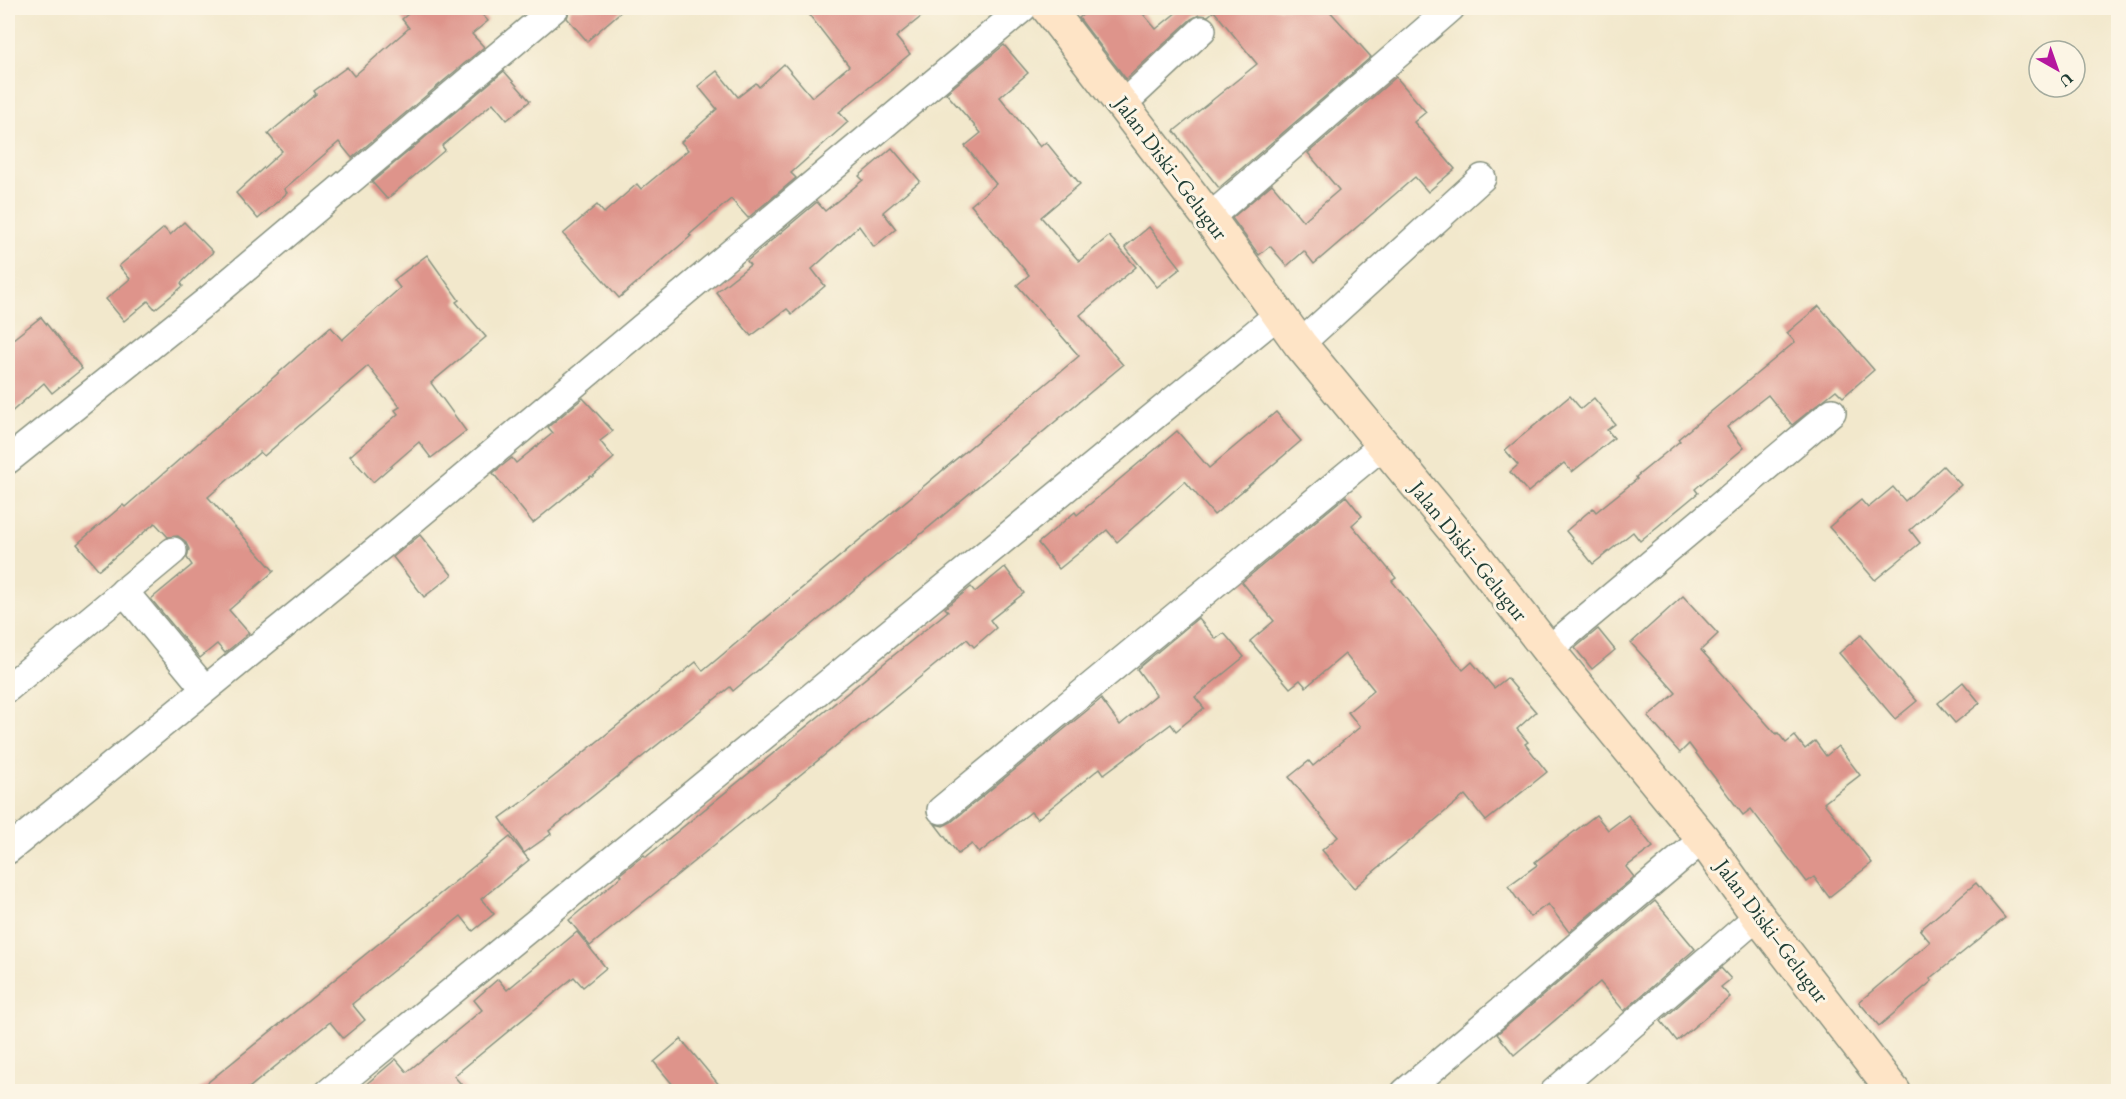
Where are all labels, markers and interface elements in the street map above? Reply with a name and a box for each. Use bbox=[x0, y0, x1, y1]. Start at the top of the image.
north arrow bbox=[2027, 39, 2087, 99]
text: U bbox=[2055, 68, 2078, 92]
street label: Jalan Diski–Gelugur bbox=[1106, 89, 1235, 246]
street label: Jalan Diski–Gelugur bbox=[1402, 473, 1535, 628]
street label: Jalan Diski–Gelugur bbox=[1707, 852, 1836, 1009]

